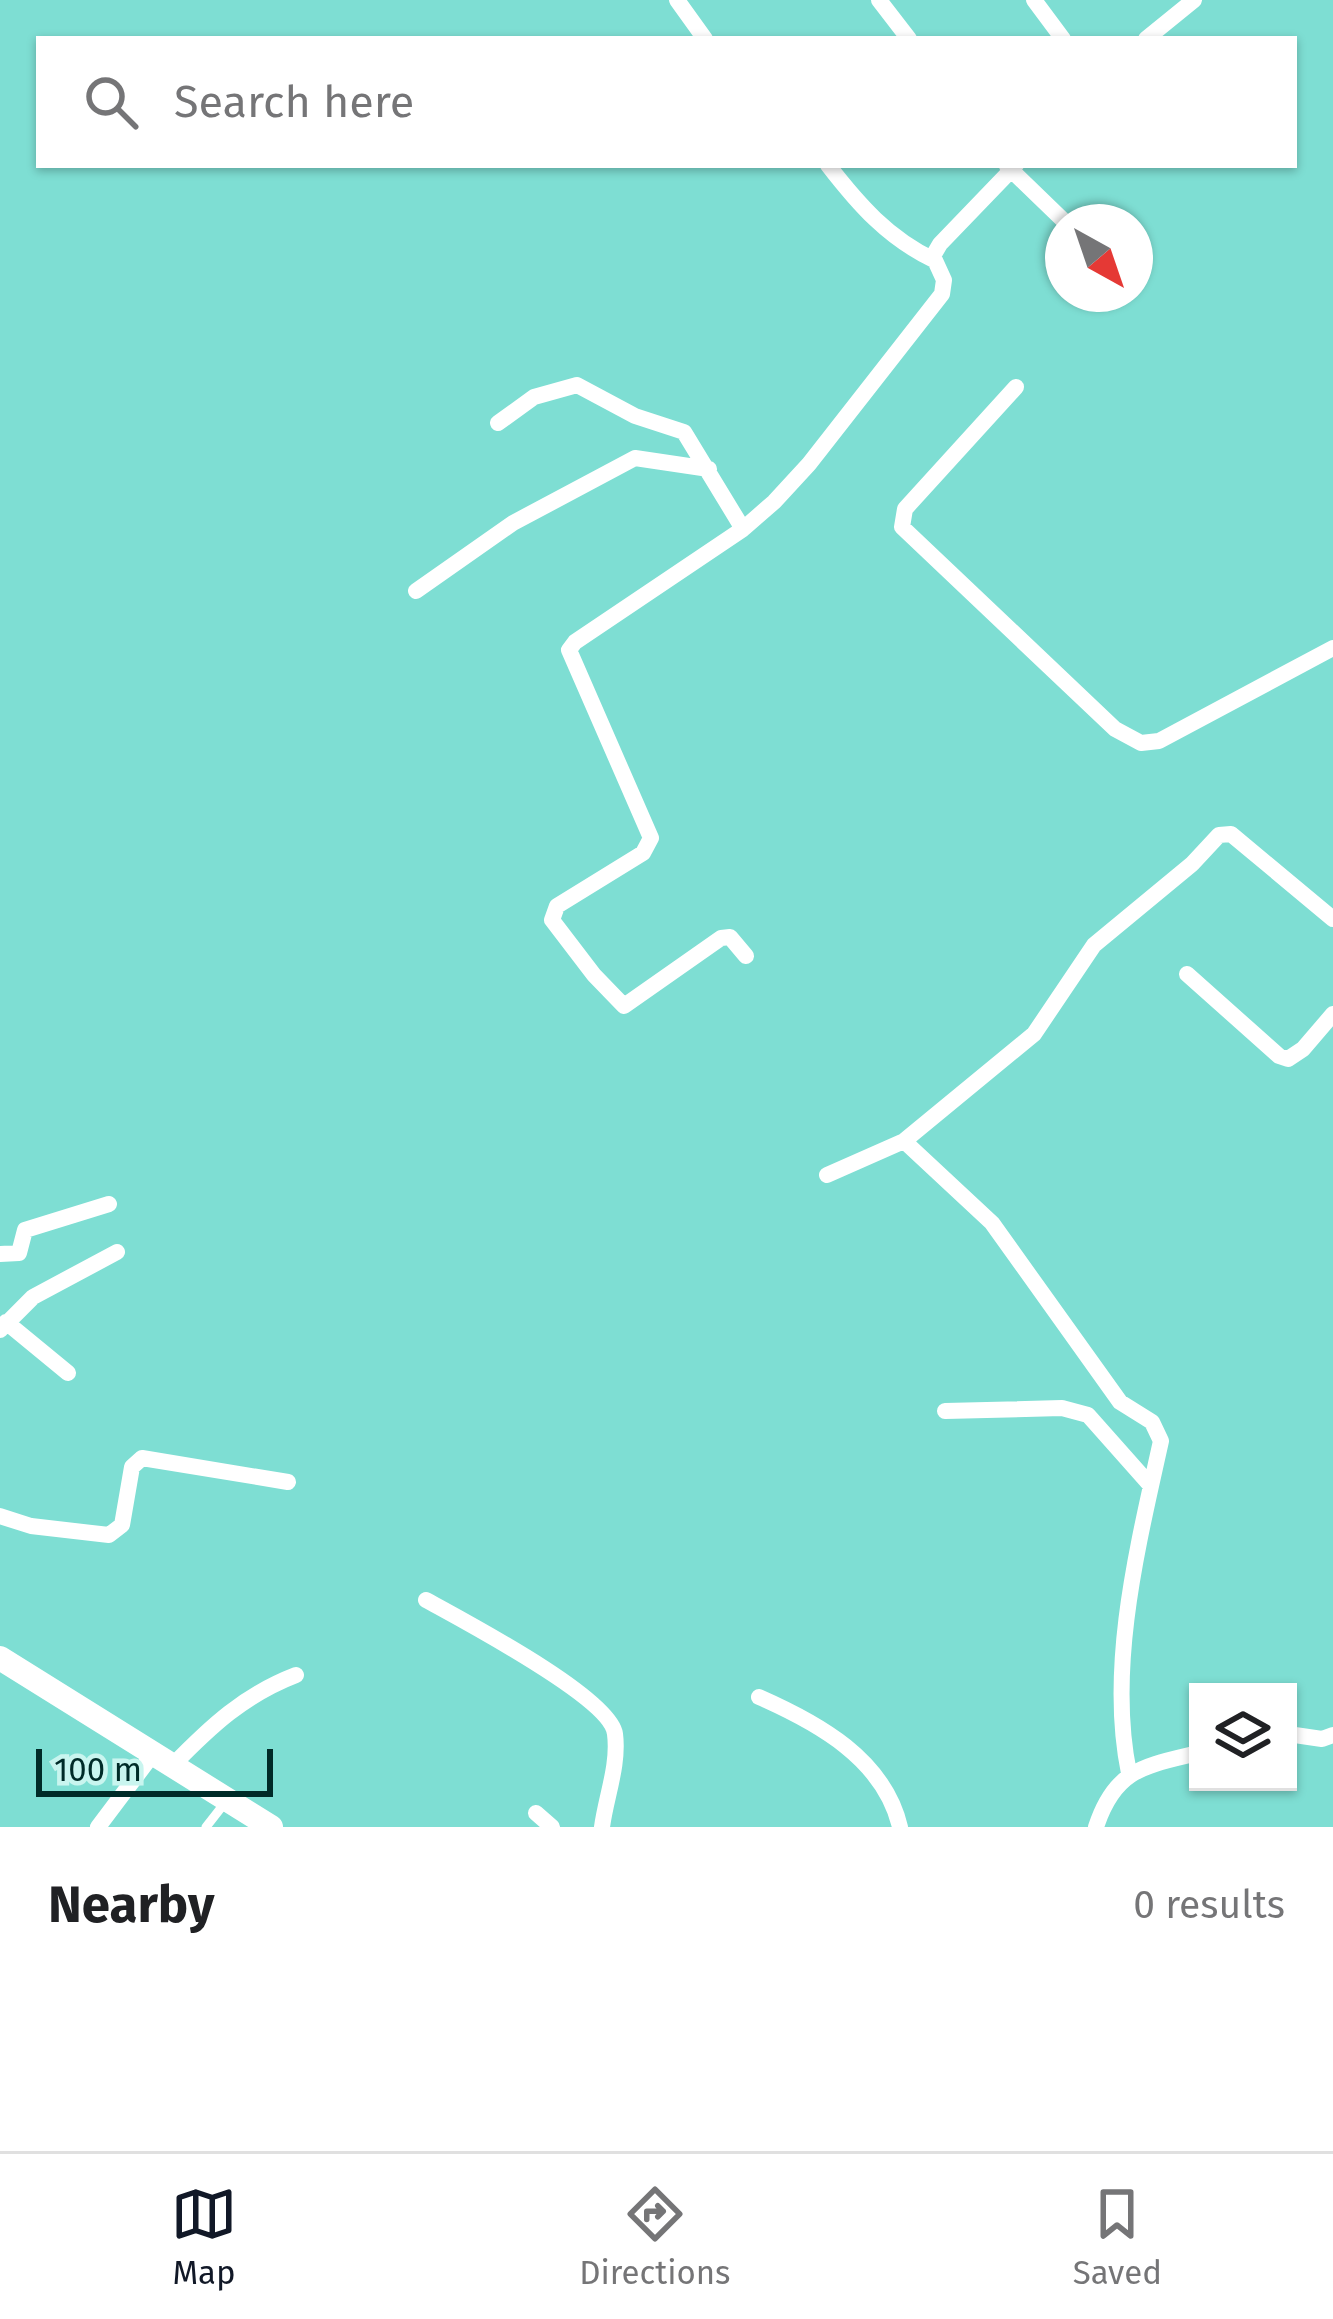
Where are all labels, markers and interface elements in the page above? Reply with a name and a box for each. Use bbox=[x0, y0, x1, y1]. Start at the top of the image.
search box bbox=[36, 36, 1297, 168]
icon: search bbox=[78, 69, 144, 135]
text: Search here bbox=[174, 75, 414, 129]
north arrow bbox=[1045, 204, 1153, 312]
map controls bbox=[1189, 1683, 1297, 1791]
button: layers bbox=[1189, 1683, 1297, 1791]
scale bar bbox=[36, 1743, 273, 1796]
text: 100 m bbox=[54, 1750, 142, 1790]
text: Nearby bbox=[48, 1874, 214, 1936]
text: 0 results bbox=[1133, 1882, 1285, 1928]
tab: Map bbox=[171, 2181, 237, 2293]
tab: Directions bbox=[579, 2181, 731, 2293]
tab: Saved bbox=[1073, 2181, 1162, 2293]

